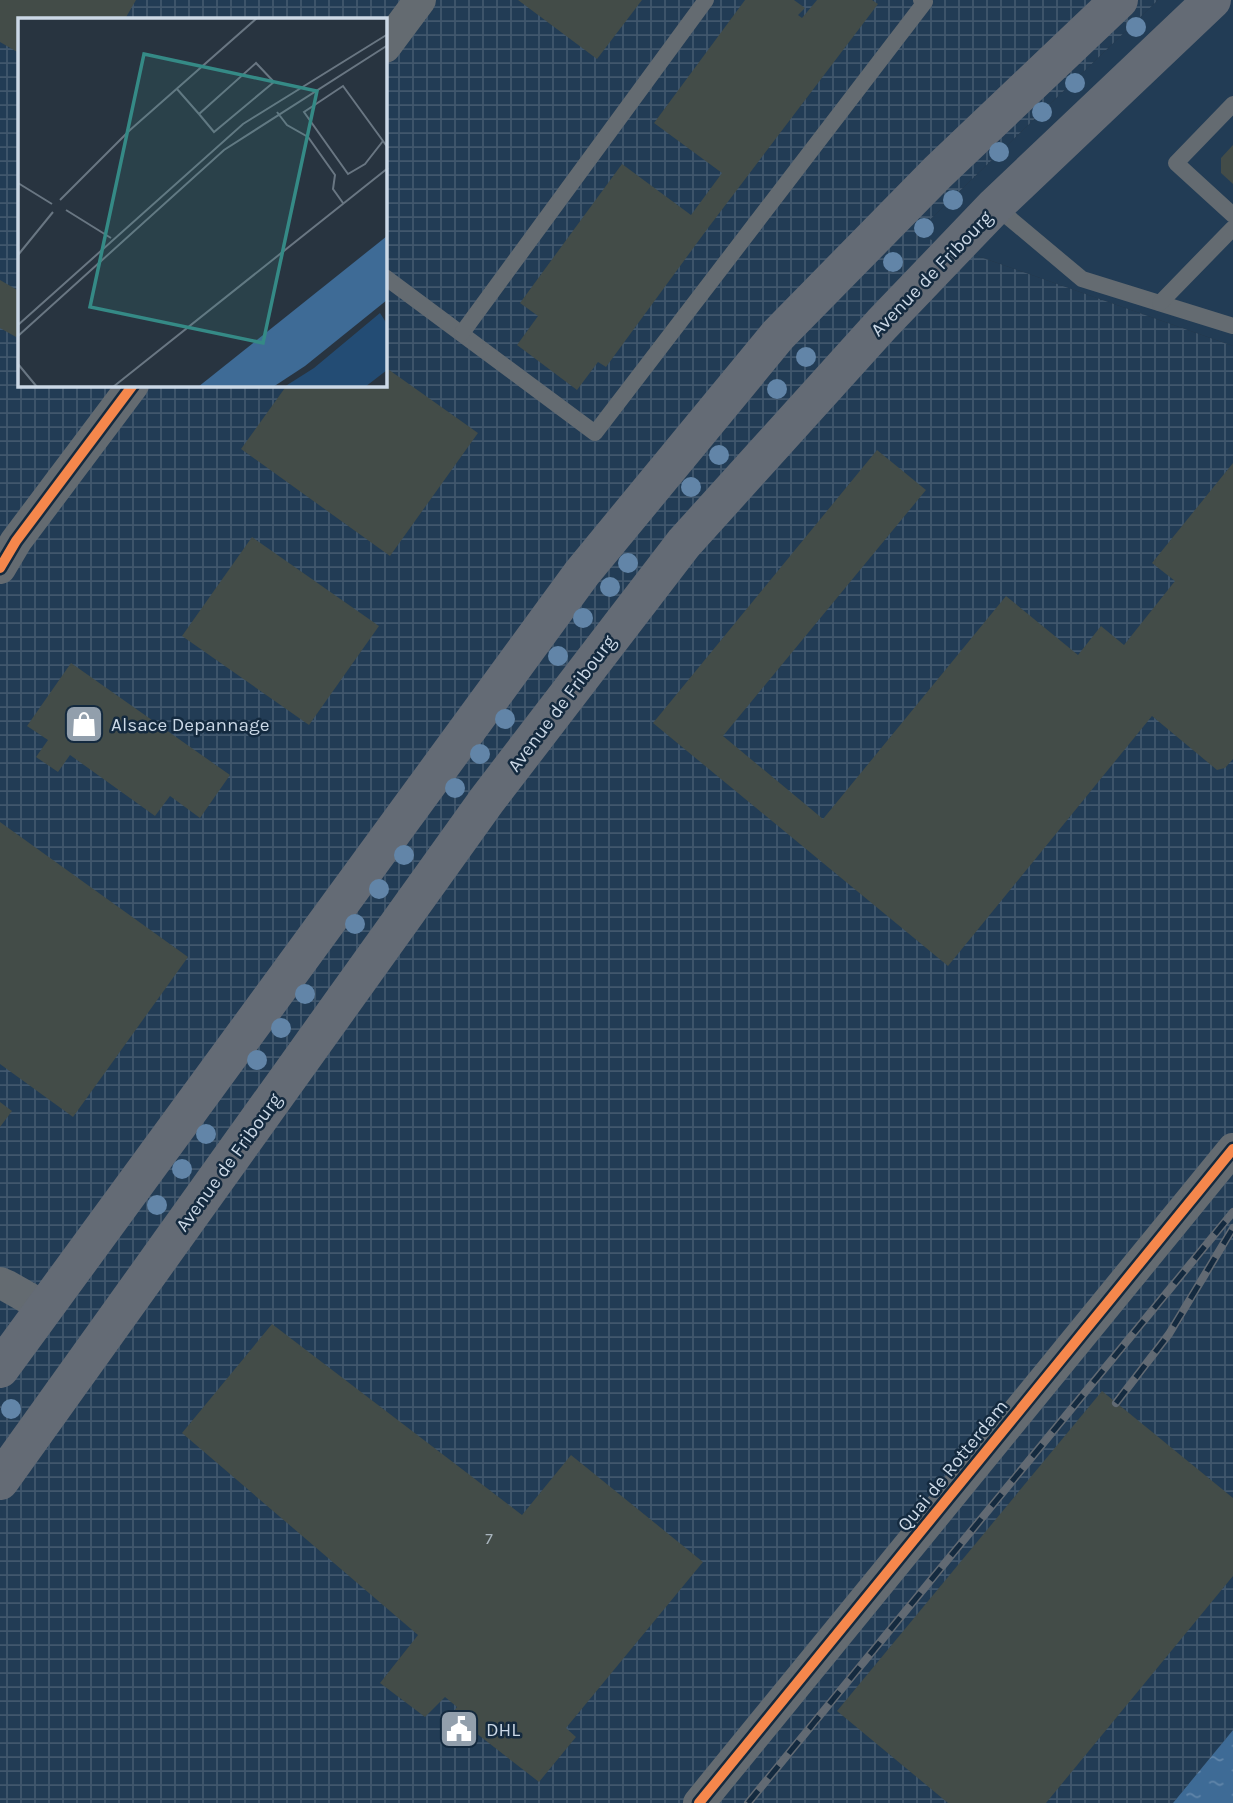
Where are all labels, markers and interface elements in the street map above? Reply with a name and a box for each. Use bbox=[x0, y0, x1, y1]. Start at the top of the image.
inset map bbox=[18, 18, 387, 387]
street label: Avenue de Fribourg bbox=[866, 206, 997, 341]
street label: Avenue de Fribourg bbox=[503, 631, 621, 776]
shop icon: Alsace Depannage bbox=[63, 703, 105, 745]
place label: Alsace Depannage bbox=[111, 714, 270, 736]
street label: Avenue de Fribourg bbox=[171, 1089, 287, 1236]
street label: Quai de Rotterdam bbox=[893, 1396, 1012, 1536]
house number: 7 bbox=[485, 1529, 493, 1548]
public building icon: DHL bbox=[438, 1708, 480, 1750]
place label: DHL bbox=[486, 1719, 520, 1741]

